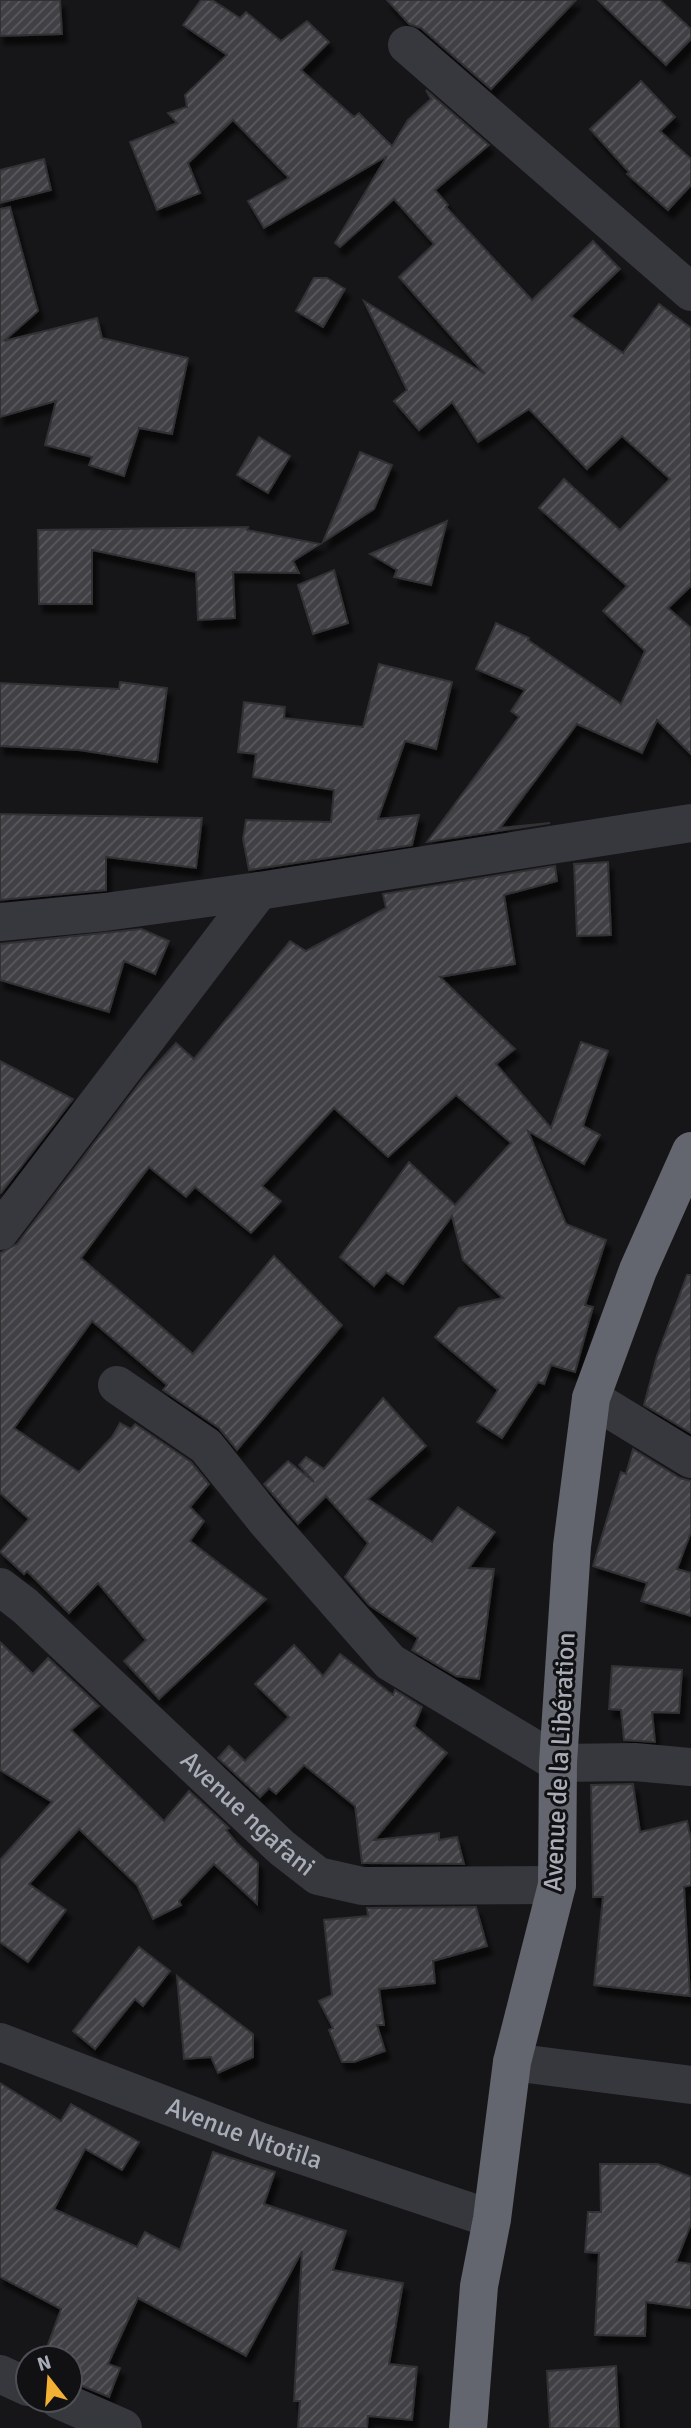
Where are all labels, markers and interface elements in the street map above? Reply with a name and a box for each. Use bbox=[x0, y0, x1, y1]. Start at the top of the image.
street label: Avenue de la Libération bbox=[537, 1632, 583, 1892]
street label: Avenue ngafani bbox=[173, 1744, 321, 1884]
street label: Avenue Ntotila bbox=[161, 2091, 326, 2177]
north arrow bbox=[14, 2344, 84, 2414]
text: N bbox=[34, 2350, 54, 2377]

